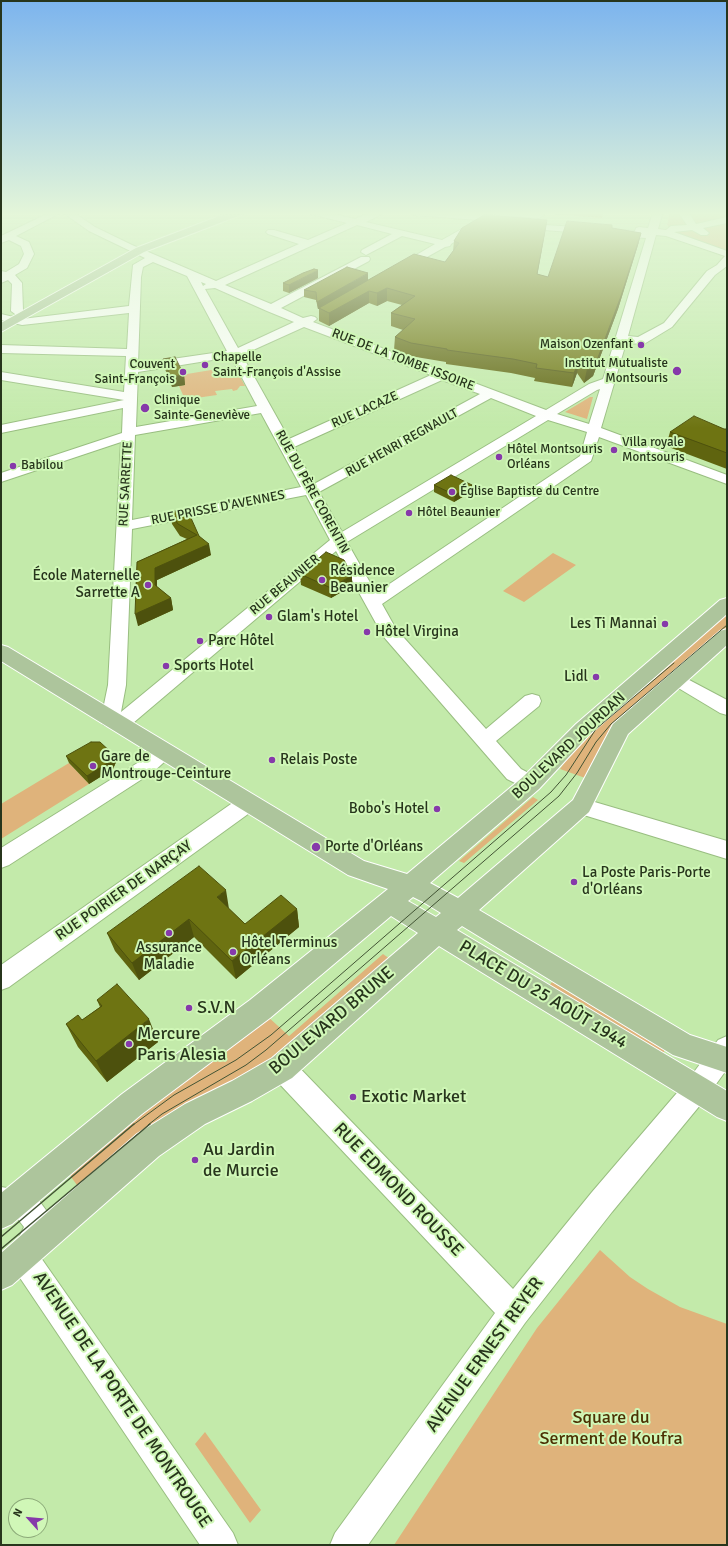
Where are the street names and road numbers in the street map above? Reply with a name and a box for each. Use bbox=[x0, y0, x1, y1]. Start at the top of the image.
street label: RUE DE LA TOMBE ISSOIRE bbox=[329, 326, 477, 394]
street label: RUE LACAZE bbox=[329, 388, 401, 432]
street label: RUE HENRI REGNAULT bbox=[343, 406, 461, 480]
street label: RUE DU PÈRE CORENTIN bbox=[272, 428, 352, 556]
street label: RUE SARRETTE bbox=[116, 441, 136, 527]
street label: RUE PRISSE D'AVENNES bbox=[150, 487, 286, 529]
street label: RUE BEAUNIER bbox=[247, 551, 323, 619]
street label: BOULEVARD JOURDAN bbox=[509, 689, 629, 803]
street label: RUE POIRIER DE NARÇAY bbox=[52, 837, 196, 945]
street label: PLACE DU 25 AOÛT 1944 bbox=[455, 936, 631, 1054]
street label: BOULEVARD BRUNE bbox=[265, 962, 399, 1080]
street label: RUE EDMOND ROUSSE bbox=[329, 1119, 467, 1261]
street label: AVENUE DE LA PORTE DE MONTROUGE bbox=[28, 1268, 216, 1532]
street label: AVENUE ERNEST REYER bbox=[422, 1273, 548, 1437]

